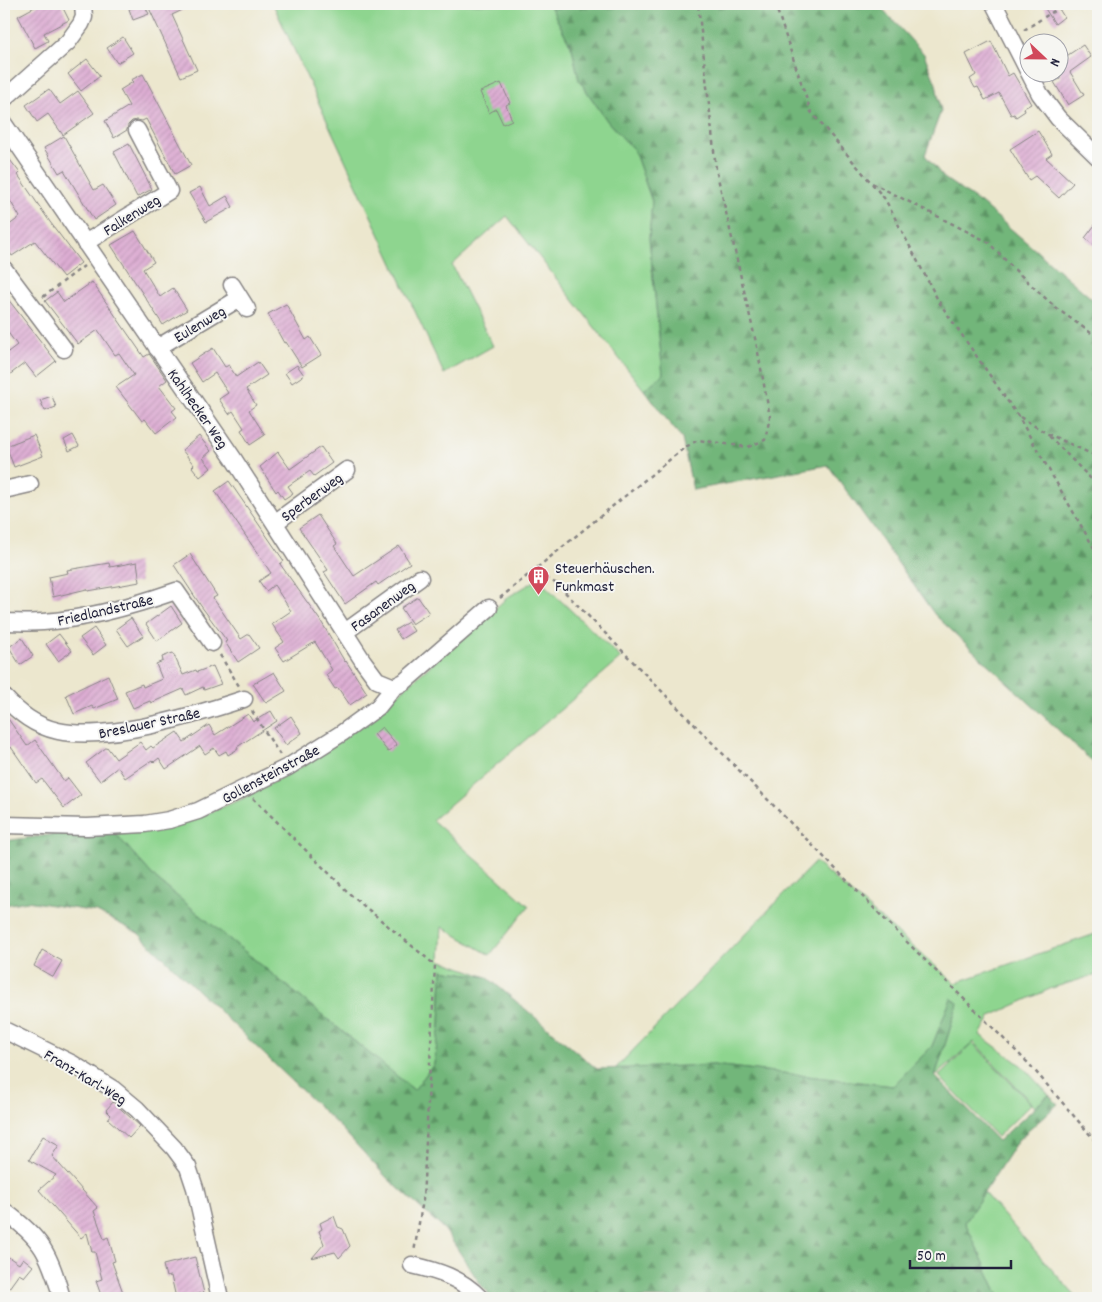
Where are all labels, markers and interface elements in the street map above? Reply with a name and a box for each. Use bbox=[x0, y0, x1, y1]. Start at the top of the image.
north arrow bbox=[1020, 32, 1070, 82]
text: N bbox=[1044, 55, 1065, 69]
street label: Falkenweg bbox=[99, 189, 165, 243]
street label: Eulenweg bbox=[170, 301, 231, 350]
street label: Kahlhecker Weg bbox=[161, 365, 233, 454]
street label: Sperberweg bbox=[277, 468, 348, 528]
place label: Steuerhäuschen. Funkmast bbox=[555, 558, 655, 599]
building icon: Steuerhäuschen. Funkmast bbox=[527, 564, 551, 595]
street label: Fasanenweg bbox=[346, 576, 421, 638]
street label: Friedlandstraße bbox=[55, 589, 156, 634]
street label: Breslauer Straße bbox=[97, 702, 202, 746]
street label: Gollensteinstraße bbox=[218, 740, 324, 811]
street label: Franz-Karl-Weg bbox=[39, 1044, 130, 1112]
scale bar bbox=[910, 1237, 1011, 1269]
text: 50 m bbox=[917, 1246, 946, 1268]

